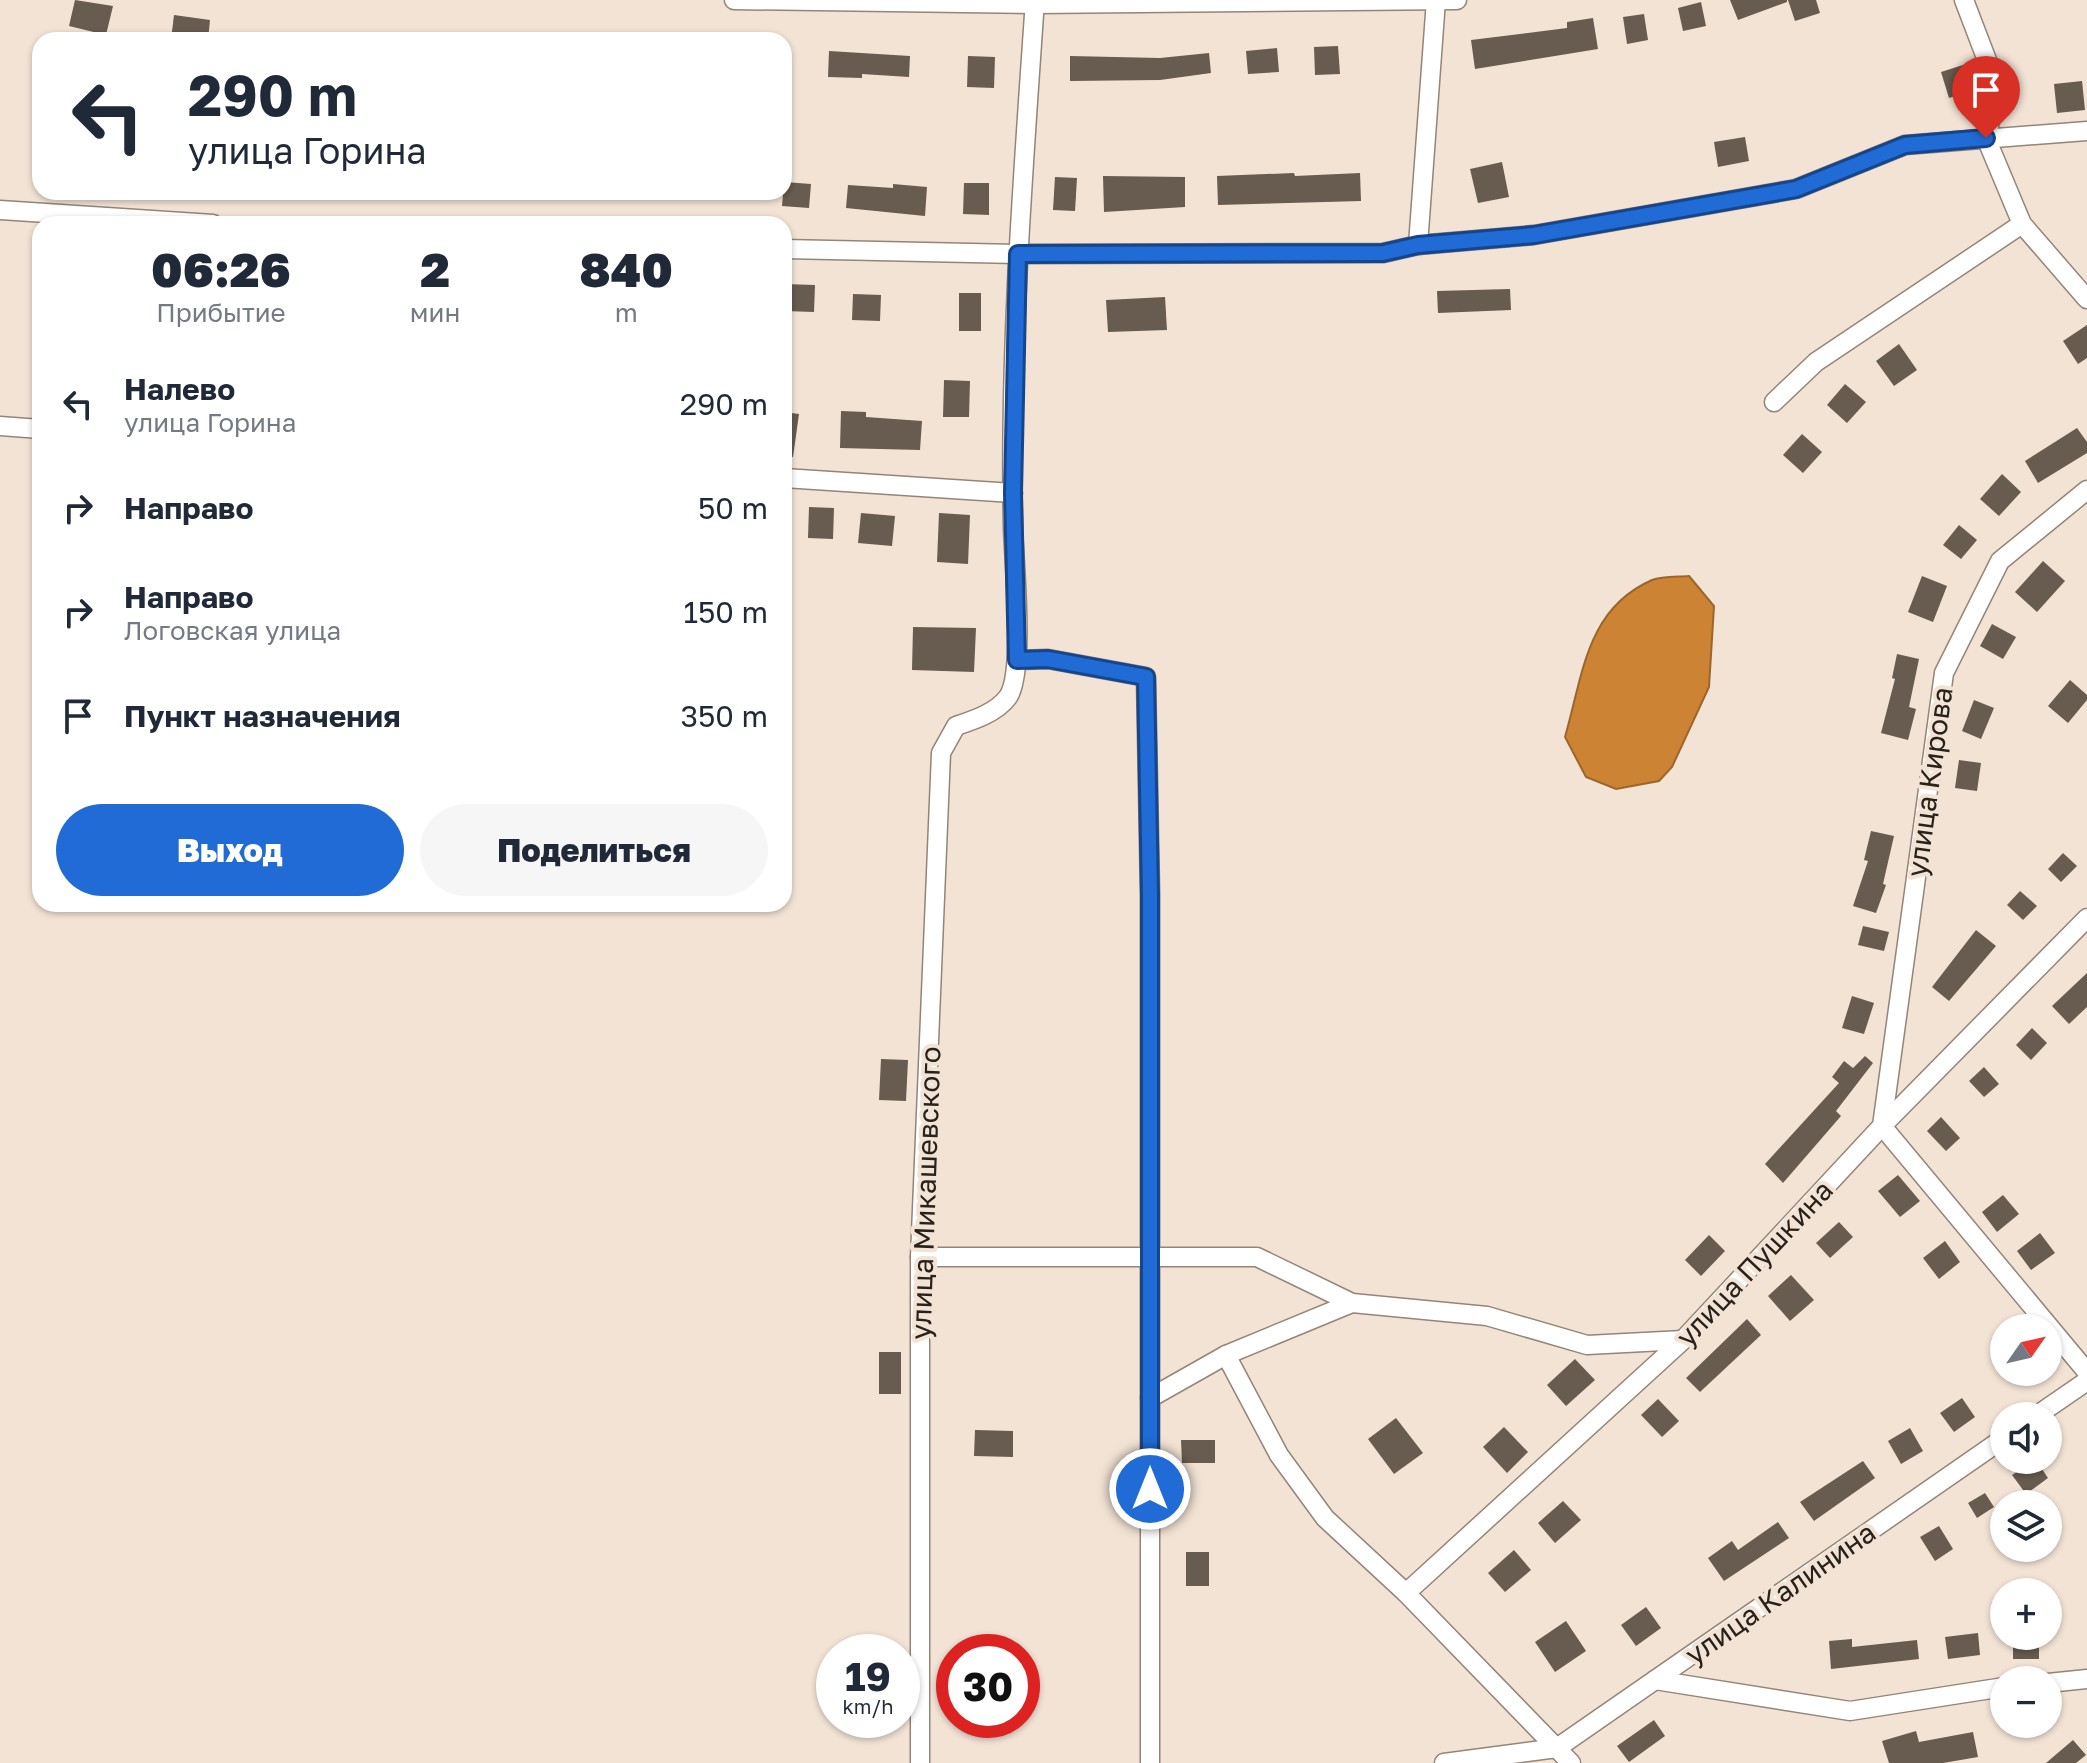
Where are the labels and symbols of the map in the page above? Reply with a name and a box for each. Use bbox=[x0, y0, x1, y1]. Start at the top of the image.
pin bbox=[1952, 56, 2020, 138]
street label: улица Кирова bbox=[1899, 685, 1959, 879]
street label: улица Микашевского bbox=[903, 1046, 947, 1340]
street label: улица Пушкина bbox=[1669, 1173, 1839, 1353]
north arrow bbox=[1990, 1314, 2062, 1386]
position arrow bbox=[1108, 1447, 1192, 1531]
street label: улица Калинина bbox=[1679, 1515, 1881, 1671]
speed limit sign: 30 bbox=[936, 1634, 1040, 1738]

